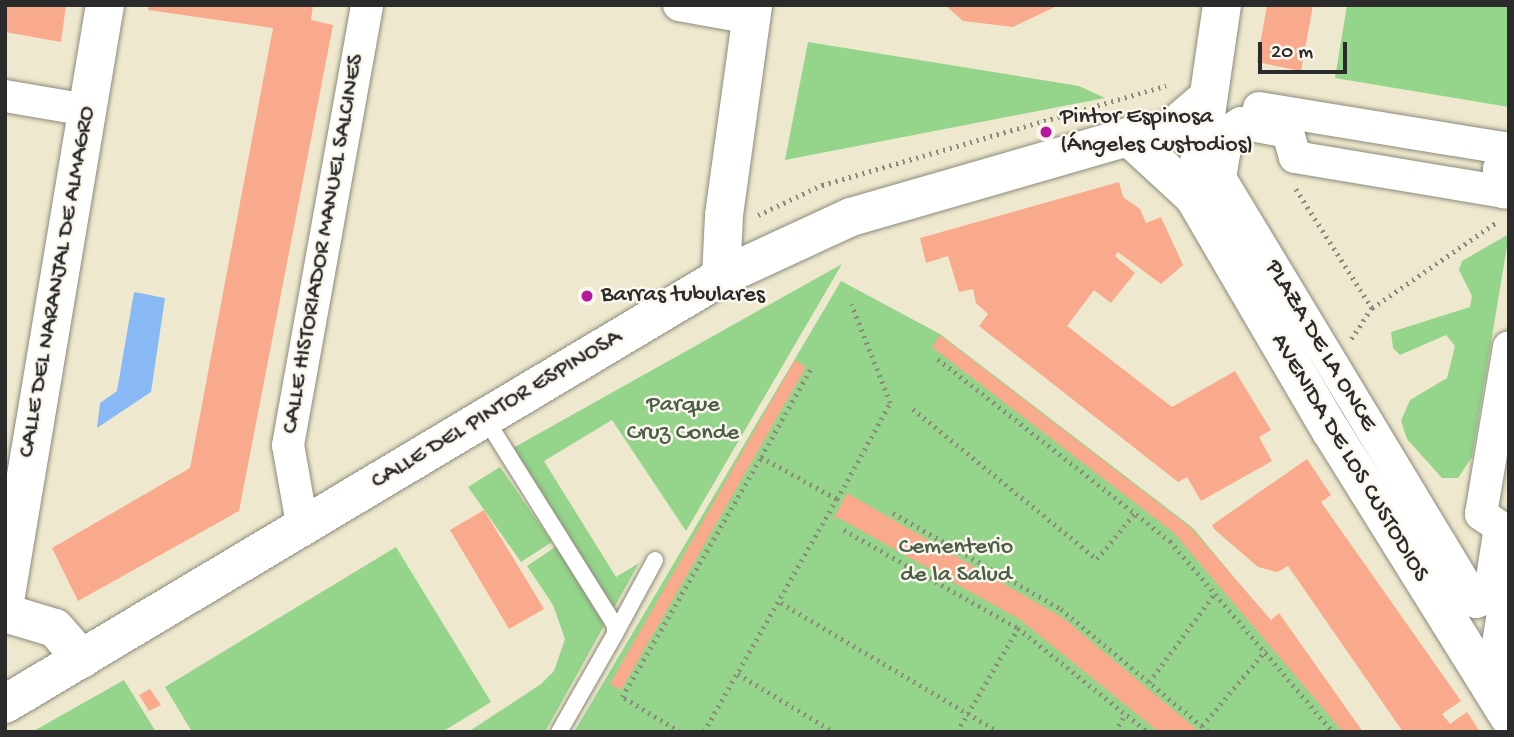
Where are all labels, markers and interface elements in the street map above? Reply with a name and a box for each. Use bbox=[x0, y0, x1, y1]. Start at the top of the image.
scale bar bbox=[1262, 28, 1351, 72]
text: 20 m bbox=[1271, 41, 1313, 66]
street label: CALLE HISTORIADOR MANUEL SALCINES bbox=[276, 52, 372, 436]
street label: CALLE DEL NARANJAL DE ALMAGRO bbox=[13, 104, 103, 460]
place label: Pintor Espinosa (Ángeles Custodios) bbox=[1060, 104, 1253, 160]
marker: Pintor Espinosa (Ángeles Custodios) bbox=[1038, 124, 1054, 140]
street label: PLAZA DE LA ONCE bbox=[1258, 255, 1382, 437]
place label: Barras tubulares bbox=[601, 282, 765, 310]
marker: Barras tubulares bbox=[579, 288, 595, 304]
street label: CALLE DEL PINTOR ESPINOSA bbox=[366, 324, 628, 496]
street label: AVENIDA DE LOS CUSTODIOS bbox=[1263, 329, 1435, 587]
park label: Parque Cruz Conde bbox=[627, 392, 739, 448]
park label: Cementerio de la Salud bbox=[899, 534, 1013, 590]

